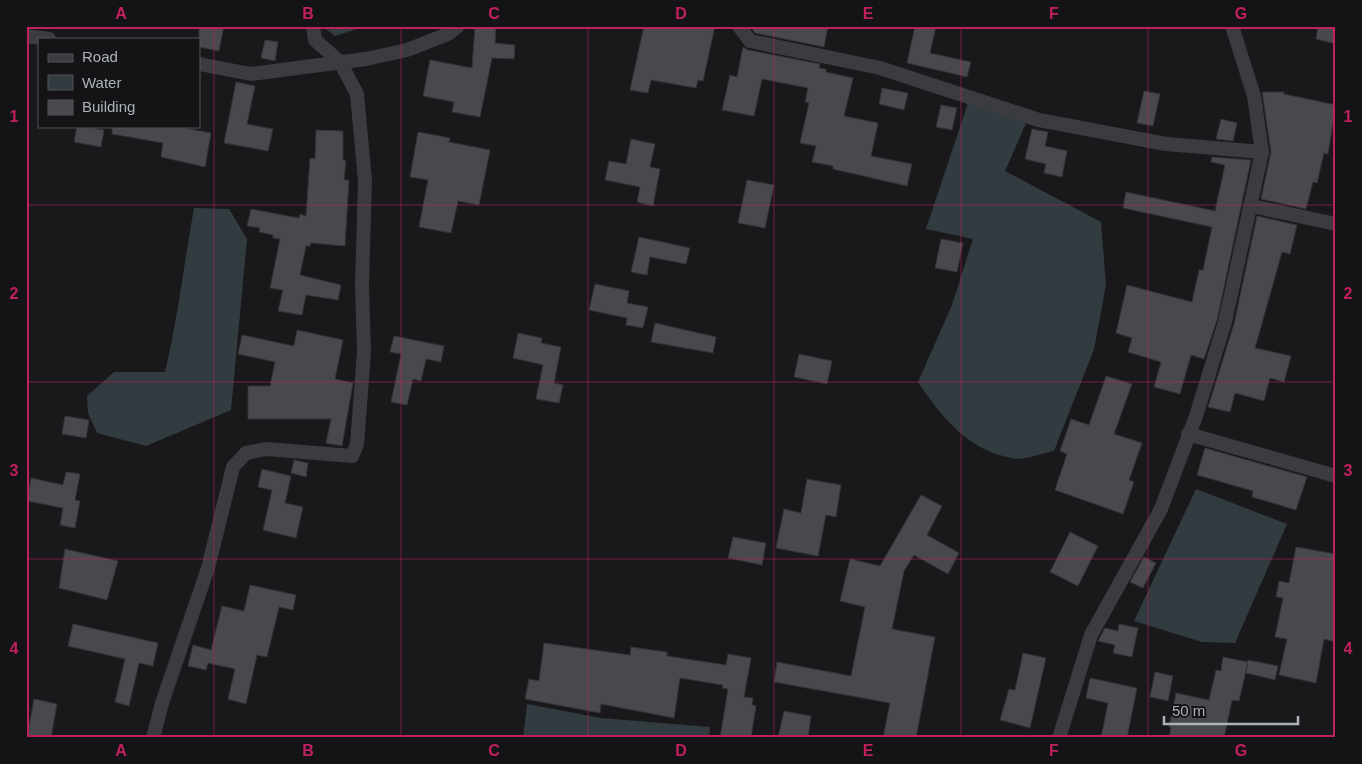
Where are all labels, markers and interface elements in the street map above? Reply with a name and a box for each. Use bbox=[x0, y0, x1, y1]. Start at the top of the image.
text: A bbox=[115, 5, 127, 22]
text: B bbox=[302, 5, 314, 22]
text: C bbox=[488, 5, 500, 22]
text: D bbox=[675, 5, 687, 22]
text: E bbox=[863, 5, 874, 22]
text: F bbox=[1049, 5, 1059, 22]
text: G bbox=[1235, 5, 1247, 22]
legend bbox=[38, 38, 200, 128]
text: Road bbox=[82, 48, 118, 65]
text: Water bbox=[82, 74, 121, 91]
text: Building bbox=[82, 98, 135, 115]
text: 1 bbox=[10, 108, 19, 125]
text: 1 bbox=[1344, 108, 1353, 125]
text: 2 bbox=[10, 285, 19, 302]
text: 2 bbox=[1344, 285, 1353, 302]
text: 3 bbox=[10, 462, 19, 479]
text: 3 bbox=[1344, 462, 1353, 479]
text: 4 bbox=[10, 640, 19, 657]
text: 4 bbox=[1344, 640, 1353, 657]
scale bar bbox=[1164, 694, 1298, 726]
text: 50 m bbox=[1172, 702, 1205, 719]
text: A bbox=[115, 742, 127, 759]
text: B bbox=[302, 742, 314, 759]
text: C bbox=[488, 742, 500, 759]
text: D bbox=[675, 742, 687, 759]
text: E bbox=[863, 742, 874, 759]
text: F bbox=[1049, 742, 1059, 759]
text: G bbox=[1235, 742, 1247, 759]

